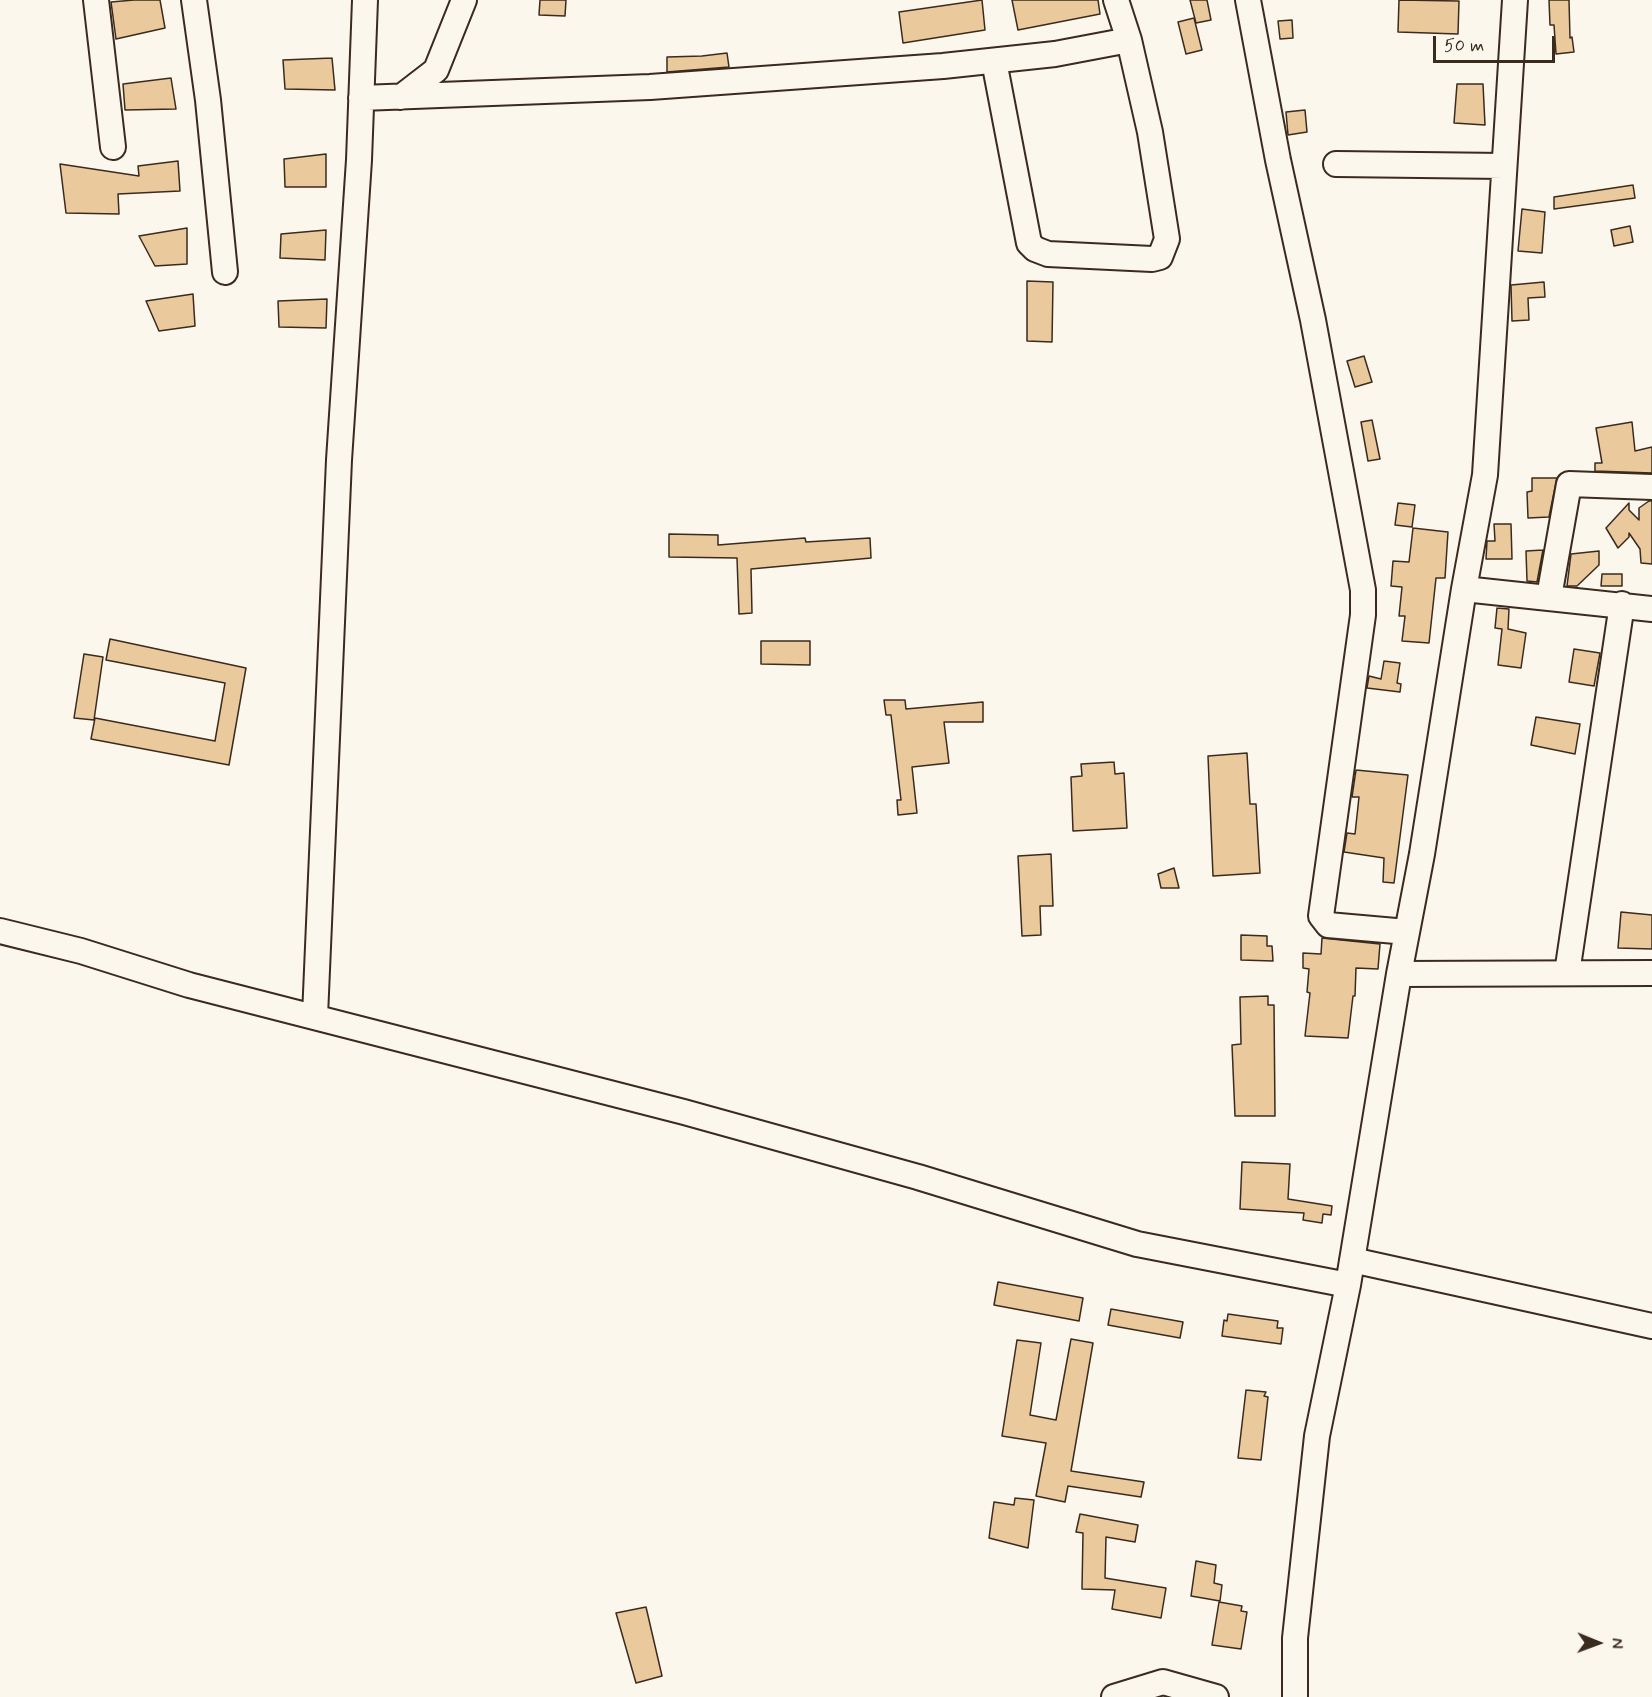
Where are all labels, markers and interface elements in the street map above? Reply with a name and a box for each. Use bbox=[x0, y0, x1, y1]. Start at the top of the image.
scale bar bbox=[1436, 24, 1558, 62]
text: 50 m bbox=[1444, 34, 1484, 58]
north arrow bbox=[1568, 1613, 1628, 1673]
text: N bbox=[1606, 1638, 1627, 1649]

